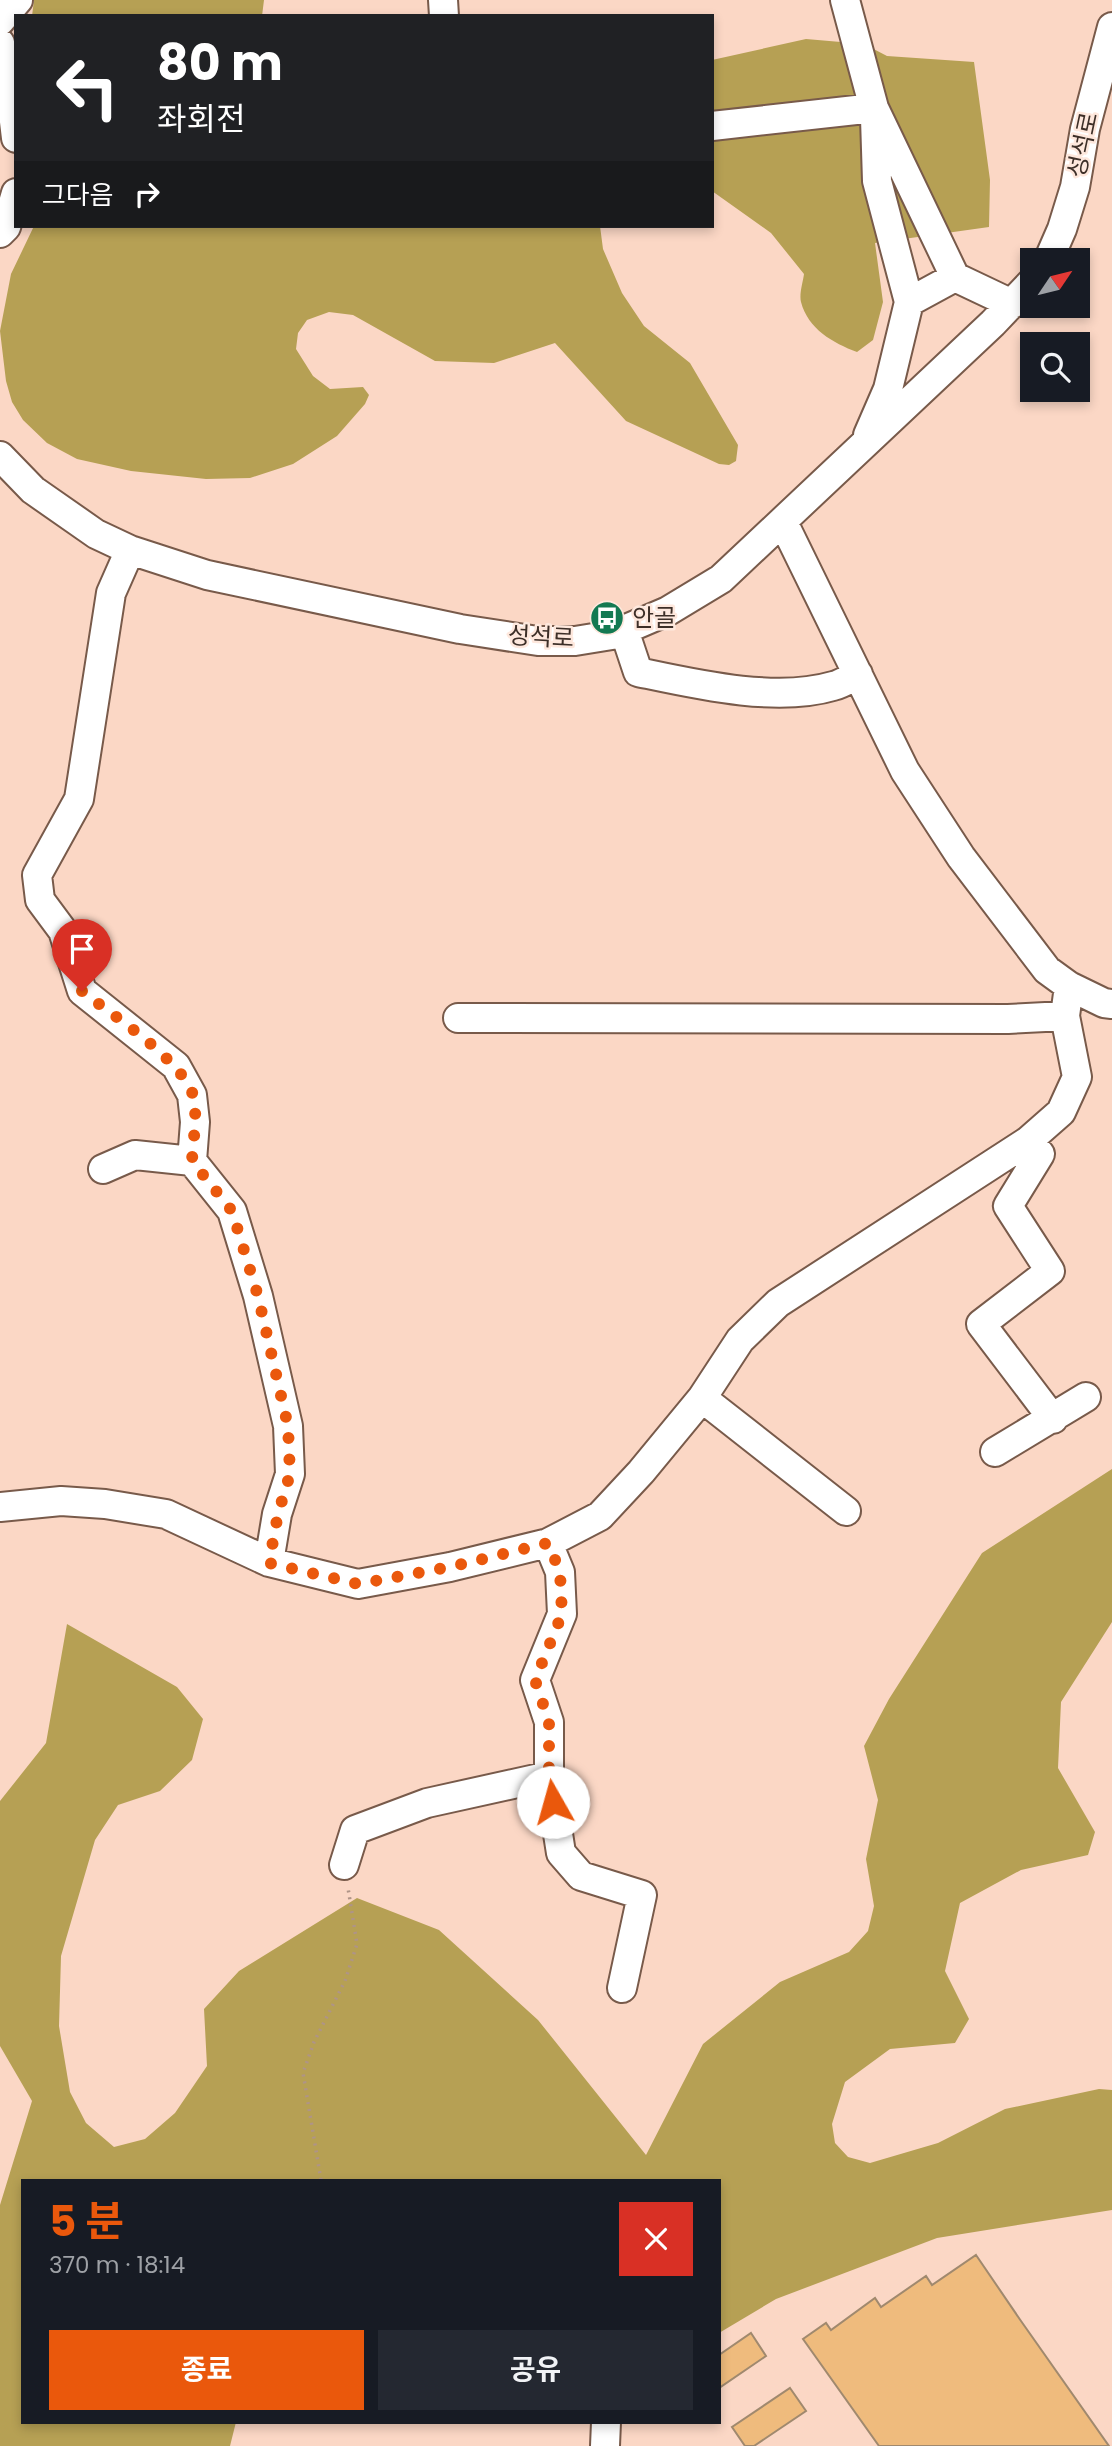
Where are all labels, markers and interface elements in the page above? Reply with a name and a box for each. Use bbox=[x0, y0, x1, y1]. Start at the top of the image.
text: 80 m bbox=[157, 29, 283, 97]
icon: left bbox=[42, 42, 133, 133]
text: 좌회전 bbox=[157, 96, 245, 141]
street label: 성석로 bbox=[1059, 109, 1106, 181]
icon: right bbox=[128, 175, 166, 213]
text: 그다음 bbox=[42, 177, 114, 213]
north arrow bbox=[1020, 248, 1090, 318]
map controls bbox=[1020, 248, 1090, 402]
button: search bbox=[1020, 332, 1090, 402]
bus stop icon: 안골 bbox=[588, 599, 626, 637]
place label: 안골 bbox=[632, 601, 676, 634]
street label: 성석로 bbox=[507, 618, 575, 655]
pin bbox=[52, 919, 112, 991]
icon: arrive bbox=[63, 930, 101, 968]
position arrow bbox=[516, 1765, 590, 1839]
text: 5 분 bbox=[49, 2192, 124, 2251]
button: close bbox=[619, 2202, 693, 2276]
text: 370 m · 18:14 bbox=[49, 2249, 185, 2281]
button: 종료 bbox=[49, 2330, 364, 2410]
button: 공유 bbox=[378, 2330, 693, 2410]

